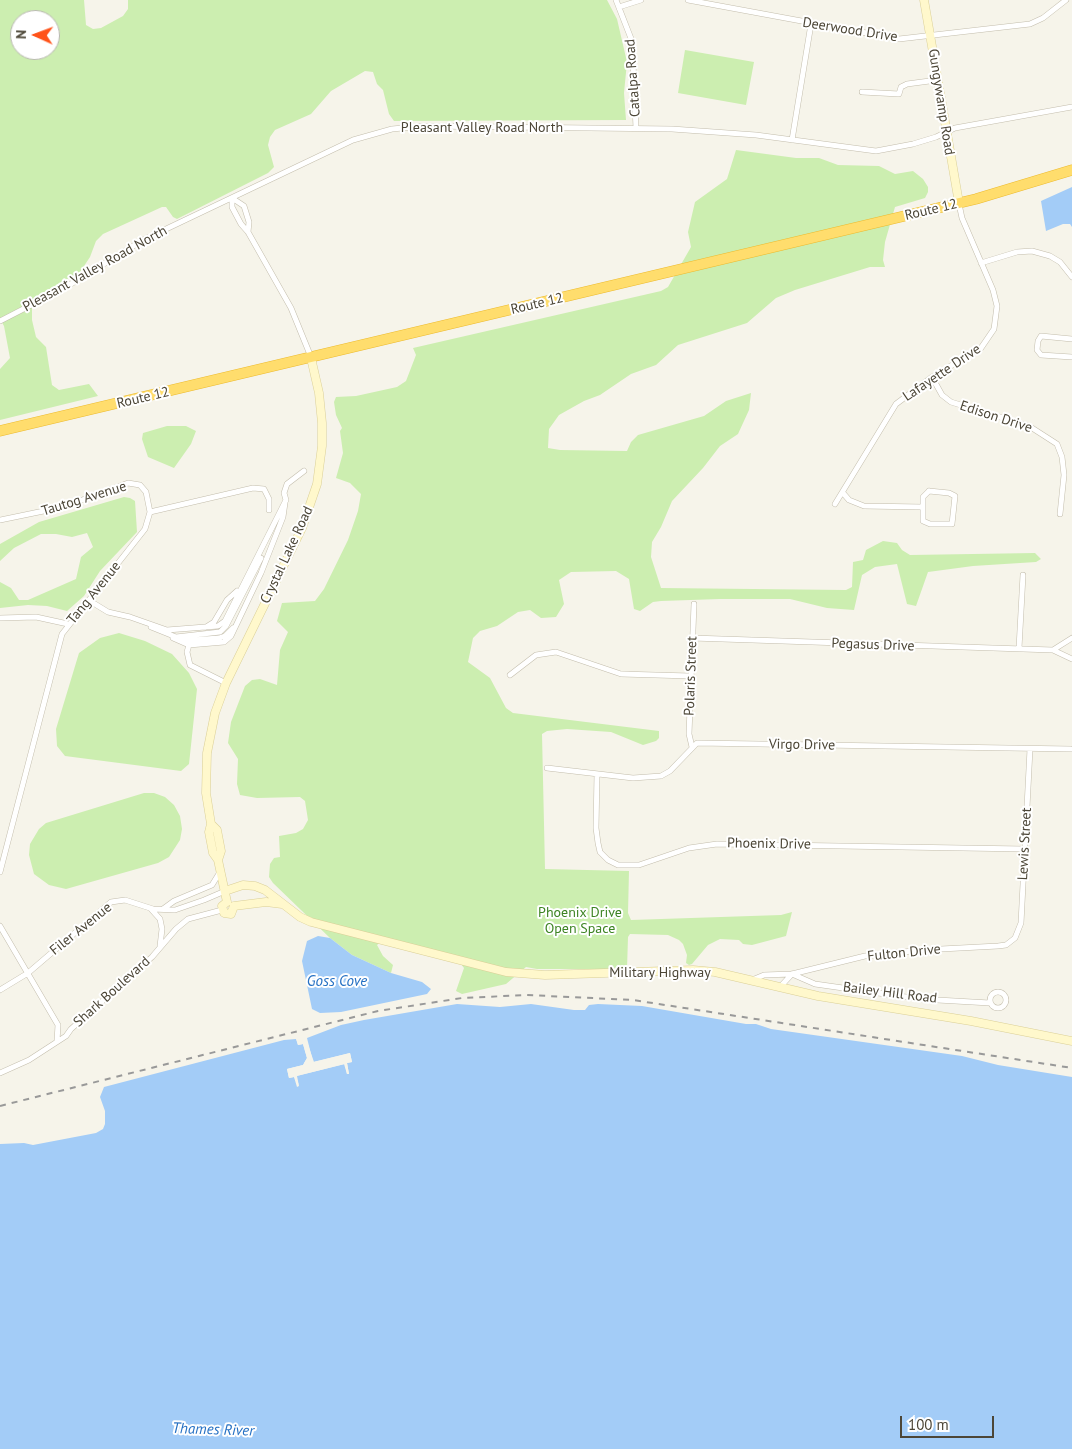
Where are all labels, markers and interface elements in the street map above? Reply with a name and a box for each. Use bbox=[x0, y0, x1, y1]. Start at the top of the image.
north arrow bbox=[10, 10, 60, 60]
street label: Deerwood Drive bbox=[801, 14, 899, 46]
text: N bbox=[12, 30, 30, 39]
street label: Catalpa Road bbox=[622, 38, 644, 118]
street label: Gungywamp Road bbox=[924, 48, 958, 156]
street label: Pleasant Valley Road North bbox=[401, 120, 563, 136]
street label: Route 12 bbox=[903, 196, 959, 224]
street label: Pleasant Valley Road North bbox=[20, 222, 170, 316]
street label: Route 12 bbox=[509, 290, 565, 318]
street label: Lafayette Drive bbox=[900, 341, 984, 405]
street label: Route 12 bbox=[115, 384, 171, 412]
street label: Edison Drive bbox=[958, 397, 1034, 437]
street label: Tautog Avenue bbox=[40, 478, 128, 520]
street label: Crystal Lake Road bbox=[257, 504, 317, 606]
street label: Tang Avenue bbox=[64, 558, 124, 628]
street label: Pegasus Drive bbox=[831, 635, 915, 655]
street label: Polaris Street bbox=[681, 636, 701, 716]
street label: Virgo Drive bbox=[769, 736, 835, 754]
street label: Lewis Street bbox=[1015, 807, 1035, 881]
street label: Phoenix Drive bbox=[727, 835, 811, 853]
street label: Filer Avenue bbox=[47, 899, 115, 959]
park label: Phoenix Drive Open Space bbox=[538, 905, 622, 938]
street label: Fulton Drive bbox=[866, 941, 942, 965]
street label: Shark Boulevard bbox=[70, 953, 154, 1031]
street label: Military Highway bbox=[609, 965, 711, 981]
water label: Goss Cove bbox=[307, 973, 367, 991]
street label: Bailey Hill Road bbox=[842, 979, 938, 1007]
scale bar bbox=[902, 1406, 996, 1438]
text: 100 m bbox=[908, 1415, 949, 1434]
water label: Thames River bbox=[172, 1420, 254, 1440]

